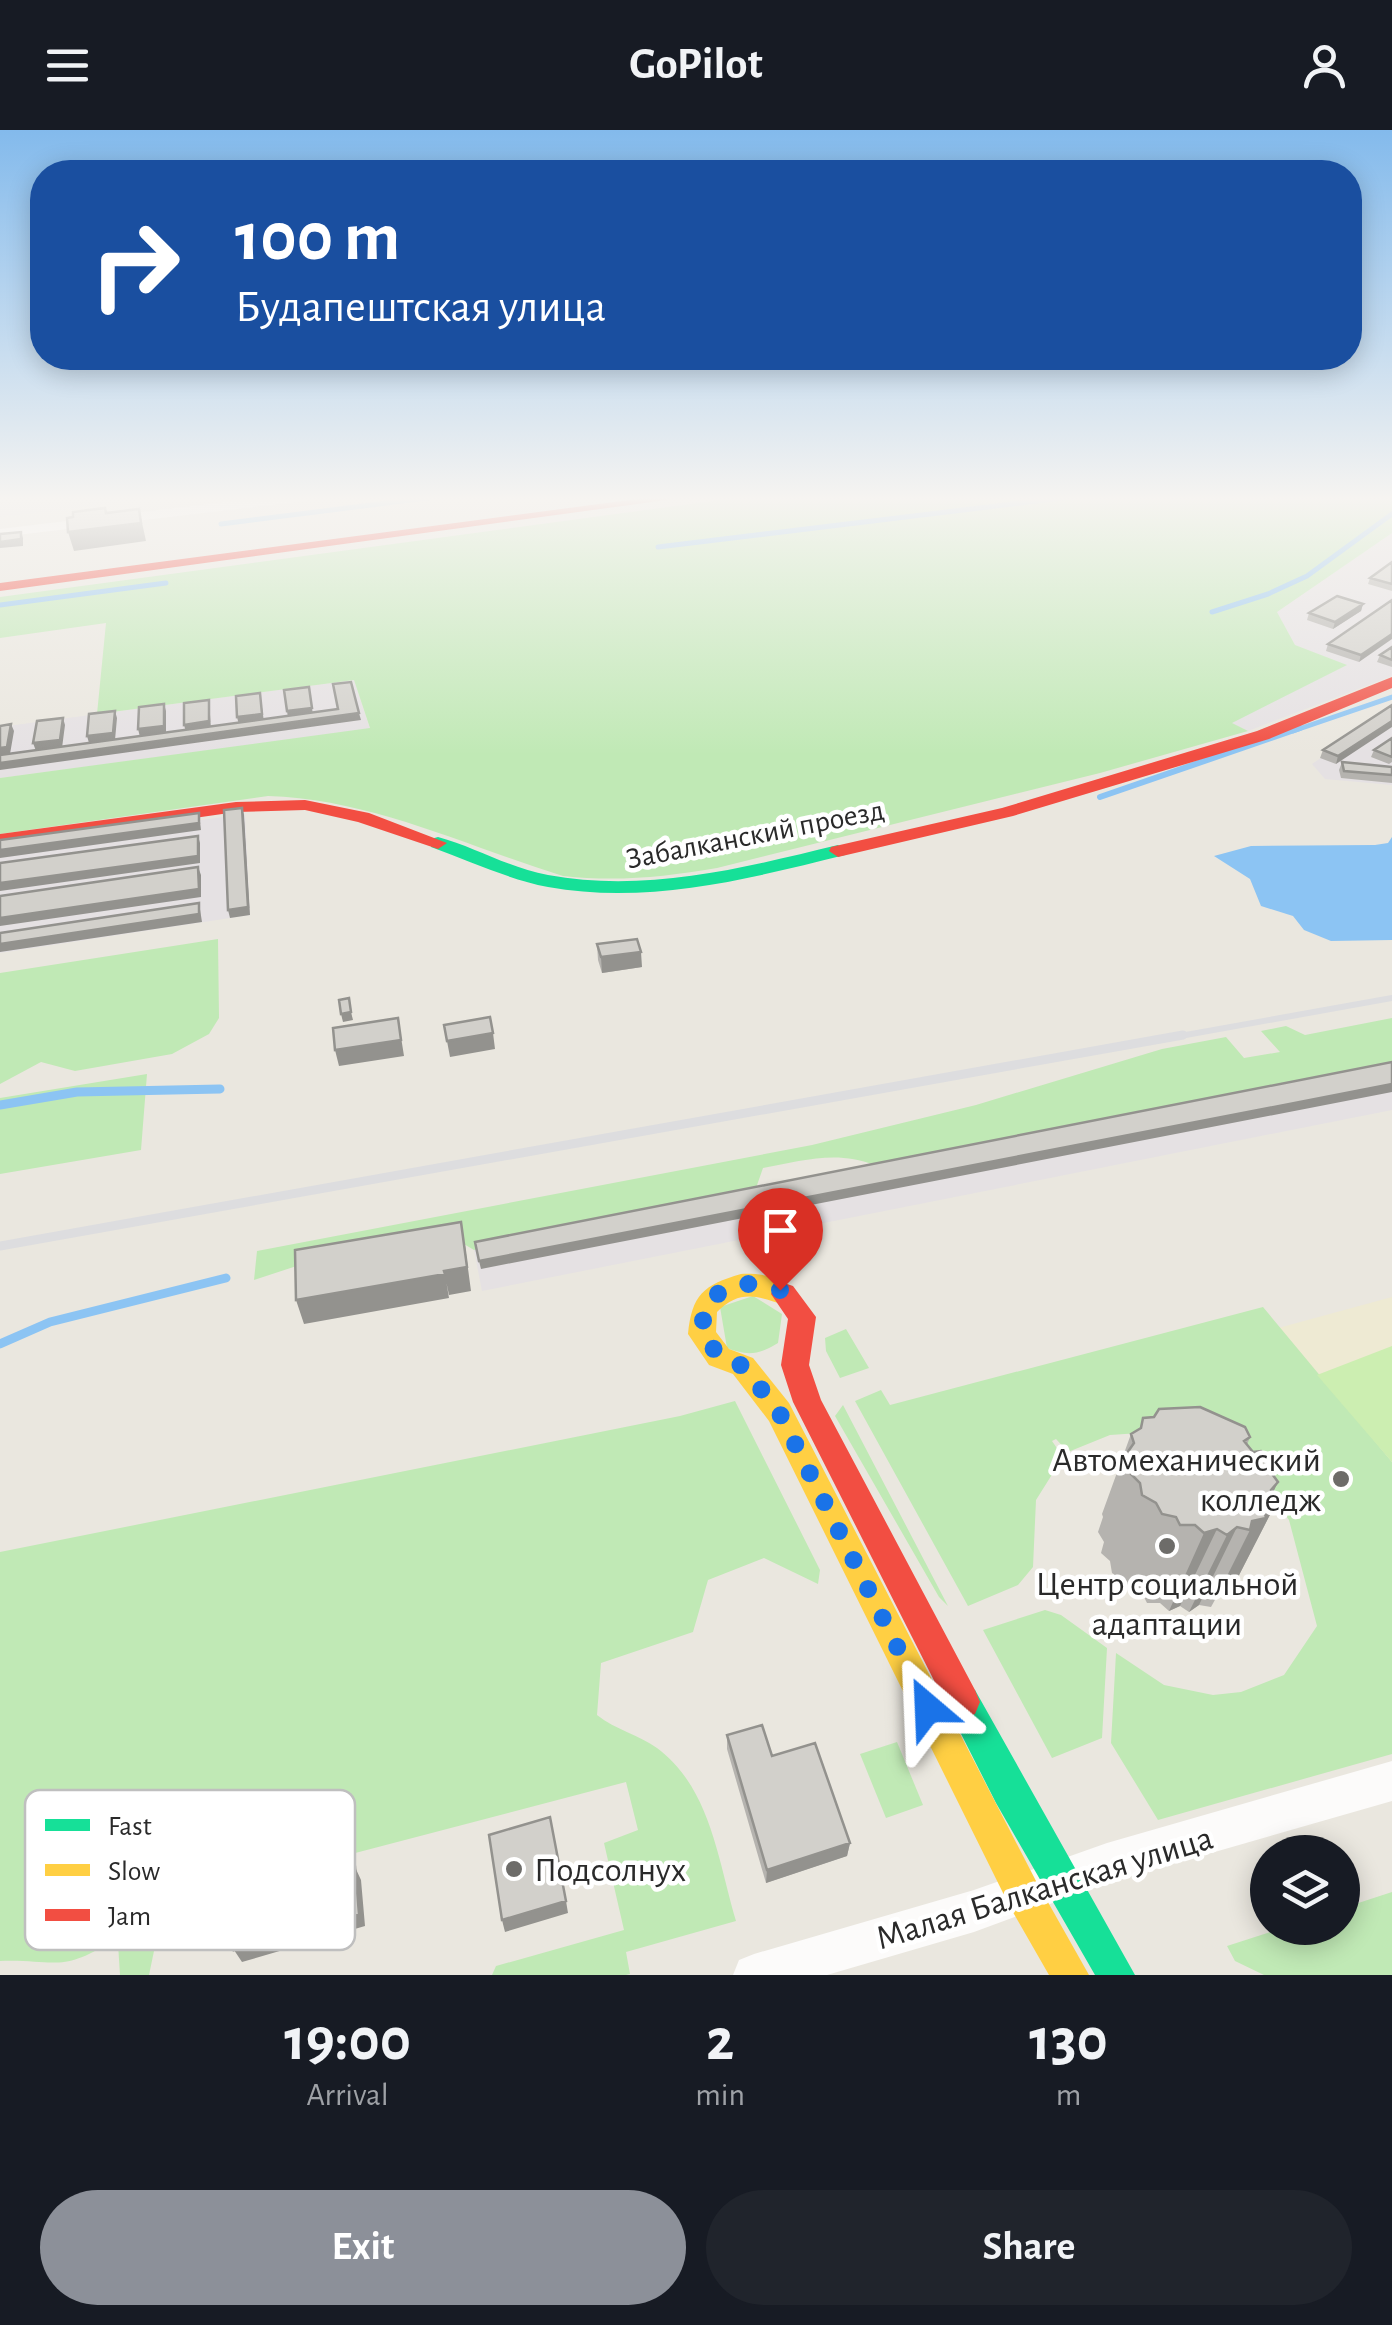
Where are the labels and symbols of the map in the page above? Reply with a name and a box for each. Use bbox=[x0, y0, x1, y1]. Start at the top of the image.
street label: Забалканский проезд bbox=[624, 795, 887, 875]
pin bbox=[738, 1188, 823, 1291]
place label: Автомеханический колледж bbox=[1052, 1443, 1321, 1518]
marker: Автомеханический колледж bbox=[1330, 1468, 1352, 1490]
marker: Центр социальной адаптации bbox=[1156, 1535, 1178, 1557]
place label: Центр социальной адаптации bbox=[1035, 1567, 1299, 1642]
position arrow bbox=[876, 1656, 980, 1760]
legend bbox=[25, 1790, 355, 1950]
text: Fast bbox=[108, 1813, 152, 1841]
street label: Малая Балканская улица bbox=[872, 1820, 1217, 1956]
place label: Подсолнух bbox=[534, 1853, 686, 1888]
text: Slow bbox=[108, 1858, 160, 1886]
marker: Подсолнух bbox=[503, 1858, 525, 1880]
text: Jam bbox=[108, 1903, 151, 1931]

